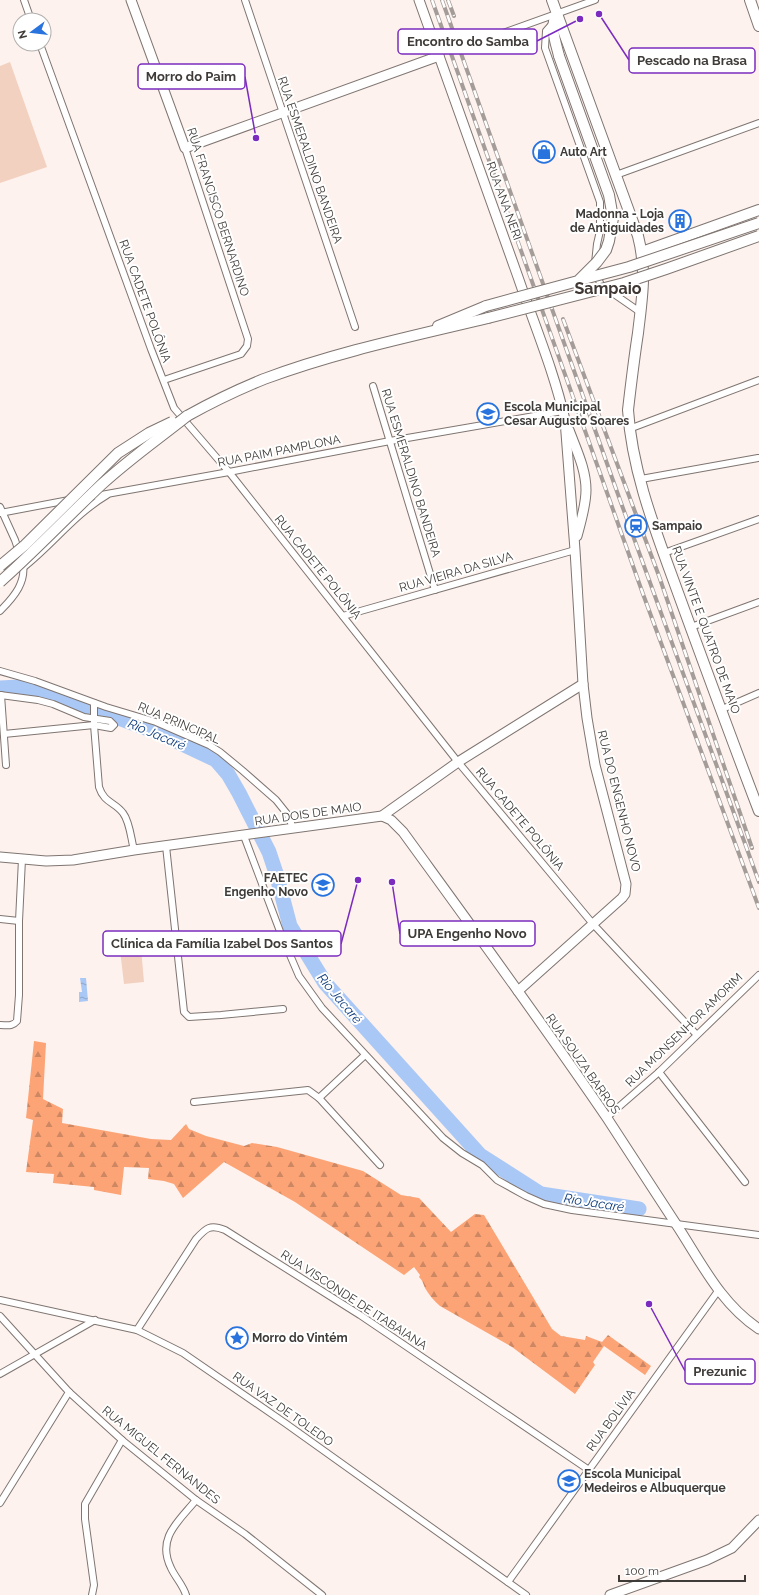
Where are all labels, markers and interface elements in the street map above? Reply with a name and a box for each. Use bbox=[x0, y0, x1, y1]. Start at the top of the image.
north arrow bbox=[12, 12, 52, 52]
text: N bbox=[15, 29, 30, 40]
callout: Encontro do Samba bbox=[398, 29, 537, 54]
text: Encontro do Samba bbox=[407, 34, 530, 49]
callout: Pescado na Brasa bbox=[629, 48, 755, 73]
text: Pescado na Brasa bbox=[637, 53, 748, 68]
callout: Morro do Paim bbox=[138, 64, 245, 89]
text: Morro do Paim bbox=[146, 69, 236, 84]
street label: RUA ESMERALDINO BANDEIRA bbox=[275, 75, 345, 245]
street label: RUA FRANCISCO BERNARDINO bbox=[184, 126, 252, 298]
shop icon: Auto Art bbox=[531, 139, 557, 165]
place label: Auto Art bbox=[560, 145, 607, 159]
street label: RUA ANA NERI bbox=[483, 160, 525, 242]
place label: Madonna - Loja de Antiguidades bbox=[570, 207, 664, 235]
building icon: Madonna - Loja de Antiguidades bbox=[667, 208, 693, 234]
street label: RUA CADETE POLÔNIA bbox=[116, 238, 174, 364]
district label: Sampaio bbox=[575, 279, 642, 298]
street label: RUA ESMERALDINO BANDEIRA bbox=[379, 387, 443, 559]
place label: Escola Municipal Cesar Augusto Soares bbox=[504, 400, 629, 428]
school or university icon: Escola Municipal Cesar Augusto Soares bbox=[475, 401, 501, 427]
street label: RUA PAIM PAMPLONA bbox=[216, 432, 342, 470]
street label: RUA CADETE POLÔNIA bbox=[272, 512, 364, 622]
station icon: Sampaio bbox=[623, 513, 649, 539]
place label: Sampaio bbox=[652, 519, 702, 533]
street label: RUA VINTE E QUATRO DE MAIO bbox=[669, 544, 743, 716]
street label: RUA VIEIRA DA SILVA bbox=[398, 549, 514, 595]
street label: RUA PRINCIPAL bbox=[136, 699, 222, 747]
water label: Rio Jacaré bbox=[126, 716, 188, 753]
street label: RUA DO ENGENHO NOVO bbox=[595, 729, 643, 873]
street label: RUA CADETE POLÔNIA bbox=[473, 765, 567, 873]
street label: RUA DOIS DE MAIO bbox=[254, 800, 362, 828]
place label: FAETEC Engenho Novo bbox=[224, 871, 308, 899]
school or university icon: FAETEC Engenho Novo bbox=[310, 872, 336, 898]
callout: UPA Engenho Novo bbox=[400, 921, 535, 946]
text: UPA Engenho Novo bbox=[407, 926, 527, 941]
callout: Clínica da Família Izabel Dos Santos bbox=[103, 931, 341, 956]
text: Clínica da Família Izabel Dos Santos bbox=[111, 936, 333, 951]
water label: Rio Jacaré bbox=[314, 970, 365, 1026]
street label: RUA MONSENHOR AMORIM bbox=[623, 970, 745, 1090]
street label: RUA SOUZA BARROS bbox=[543, 1011, 623, 1117]
water label: Rio Jacaré bbox=[563, 1190, 625, 1215]
street label: RUA VISCONDE DE ITABAIANA bbox=[278, 1247, 430, 1353]
place icon: Morro do Vintém bbox=[224, 1325, 250, 1351]
place label: Morro do Vintém bbox=[252, 1331, 348, 1345]
callout: Prezunic bbox=[685, 1359, 755, 1384]
text: Prezunic bbox=[693, 1364, 748, 1379]
street label: RUA VAZ DE TOLEDO bbox=[230, 1369, 336, 1449]
street label: RUA BOLÍVIA bbox=[584, 1386, 638, 1454]
street label: RUA MIGUEL FERNANDES bbox=[99, 1403, 223, 1507]
place label: Escola Municipal Medeiros e Albuquerque bbox=[584, 1467, 726, 1495]
school or university icon: Escola Municipal Medeiros e Albuquerque bbox=[556, 1468, 582, 1494]
scale bar bbox=[619, 1557, 745, 1583]
text: 100 m bbox=[625, 1564, 659, 1578]

